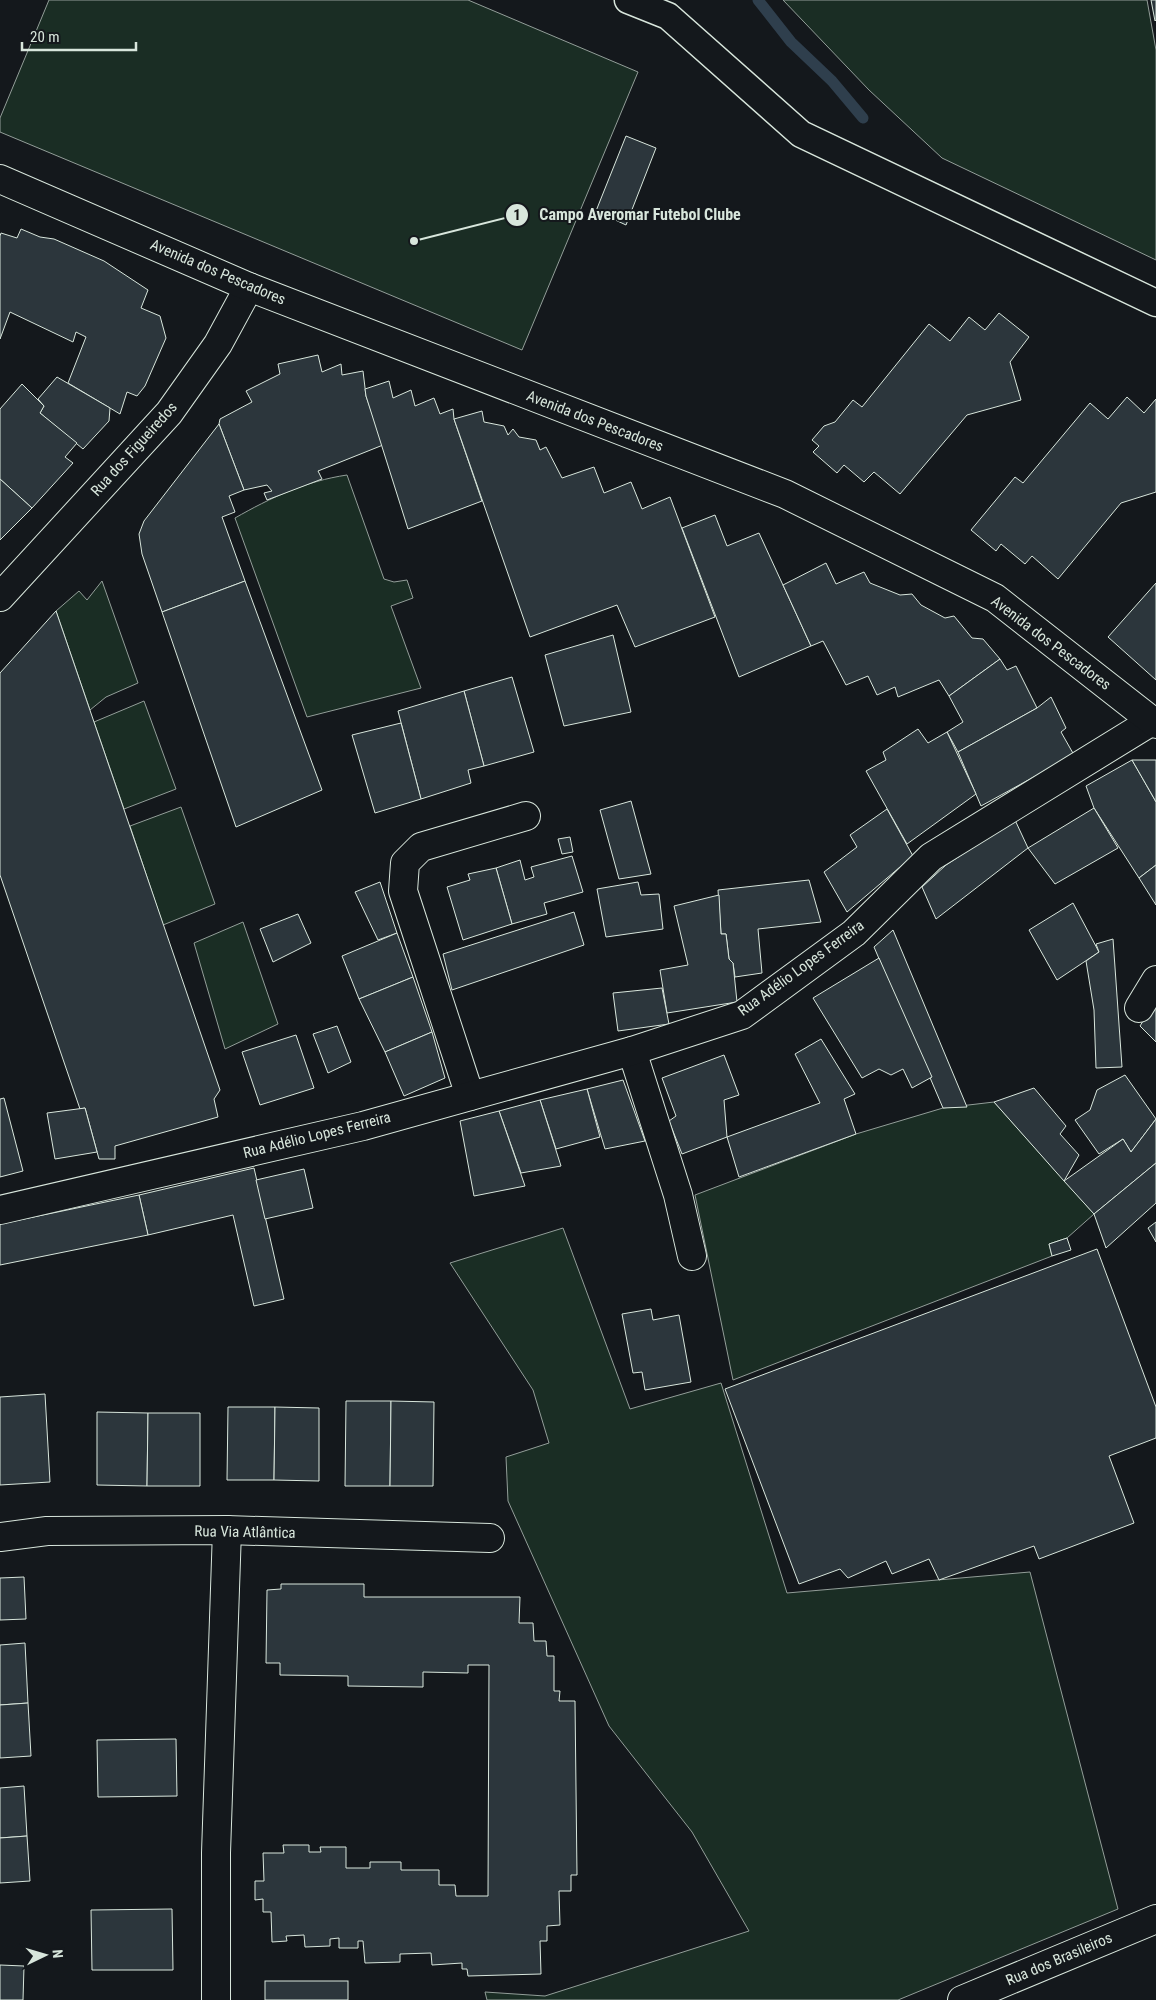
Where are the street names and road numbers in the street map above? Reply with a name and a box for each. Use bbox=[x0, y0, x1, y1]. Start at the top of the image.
street label: Avenida dos Pescadores bbox=[148, 235, 288, 309]
street label: Avenida dos Pescadores bbox=[524, 387, 666, 455]
street label: Rua dos Figueiredos bbox=[87, 398, 181, 500]
street label: Avenida dos Pescadores bbox=[988, 592, 1114, 694]
street label: Rua Adélio Lopes Ferreira bbox=[735, 916, 867, 1020]
street label: Rua Adélio Lopes Ferreira bbox=[241, 1108, 393, 1162]
street label: Rua Via Atlântica bbox=[194, 1522, 296, 1542]
street label: Rua dos Brasileiros bbox=[1003, 1928, 1115, 1990]

